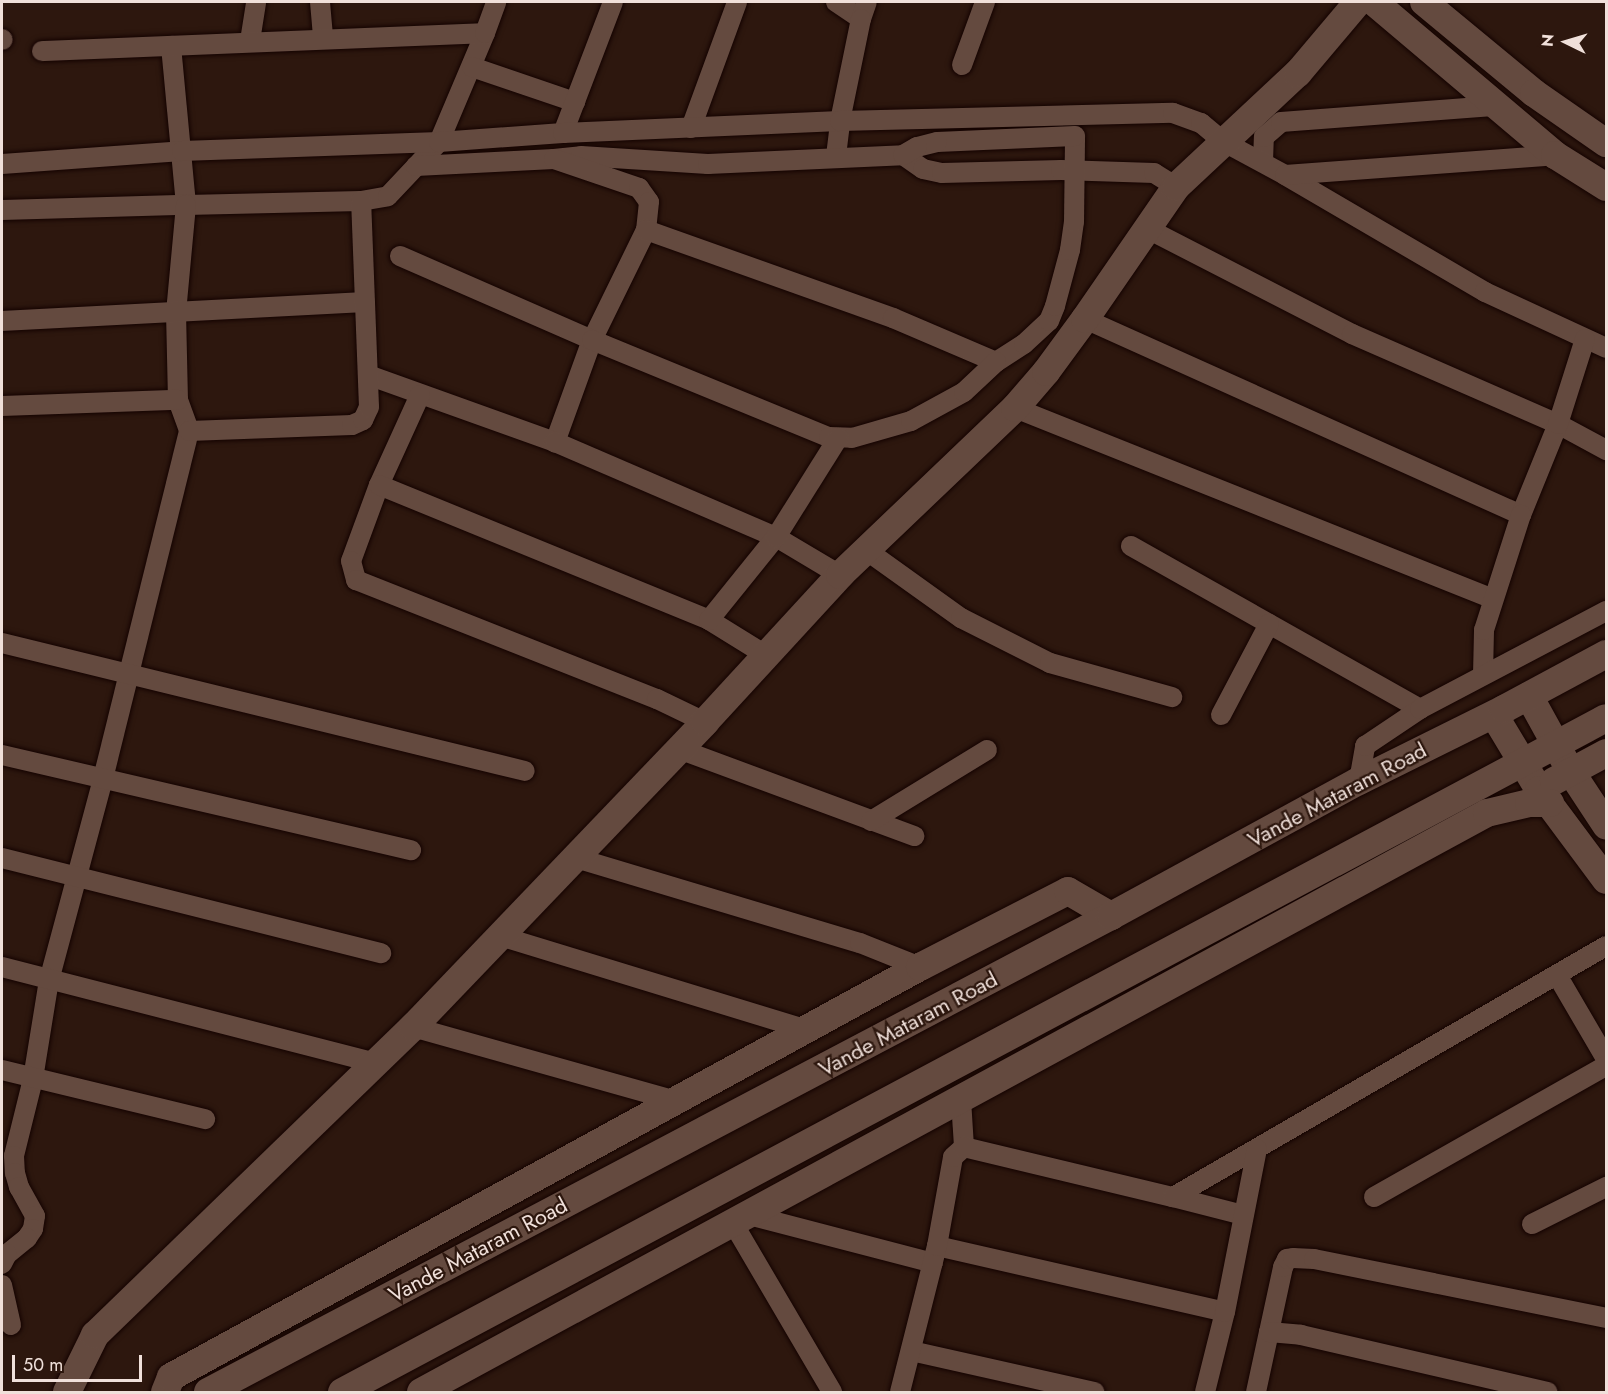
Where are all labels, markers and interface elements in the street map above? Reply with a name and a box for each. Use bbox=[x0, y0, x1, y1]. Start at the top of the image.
north arrow bbox=[1536, 12, 1596, 72]
text: N bbox=[1536, 33, 1560, 48]
street label: Vande Mataram Road bbox=[1243, 737, 1431, 853]
street label: Vande Mataram Road bbox=[814, 966, 1002, 1082]
street label: Vande Mataram Road bbox=[384, 1192, 572, 1308]
scale bar bbox=[15, 1343, 146, 1381]
text: 50 m bbox=[23, 1352, 63, 1378]

